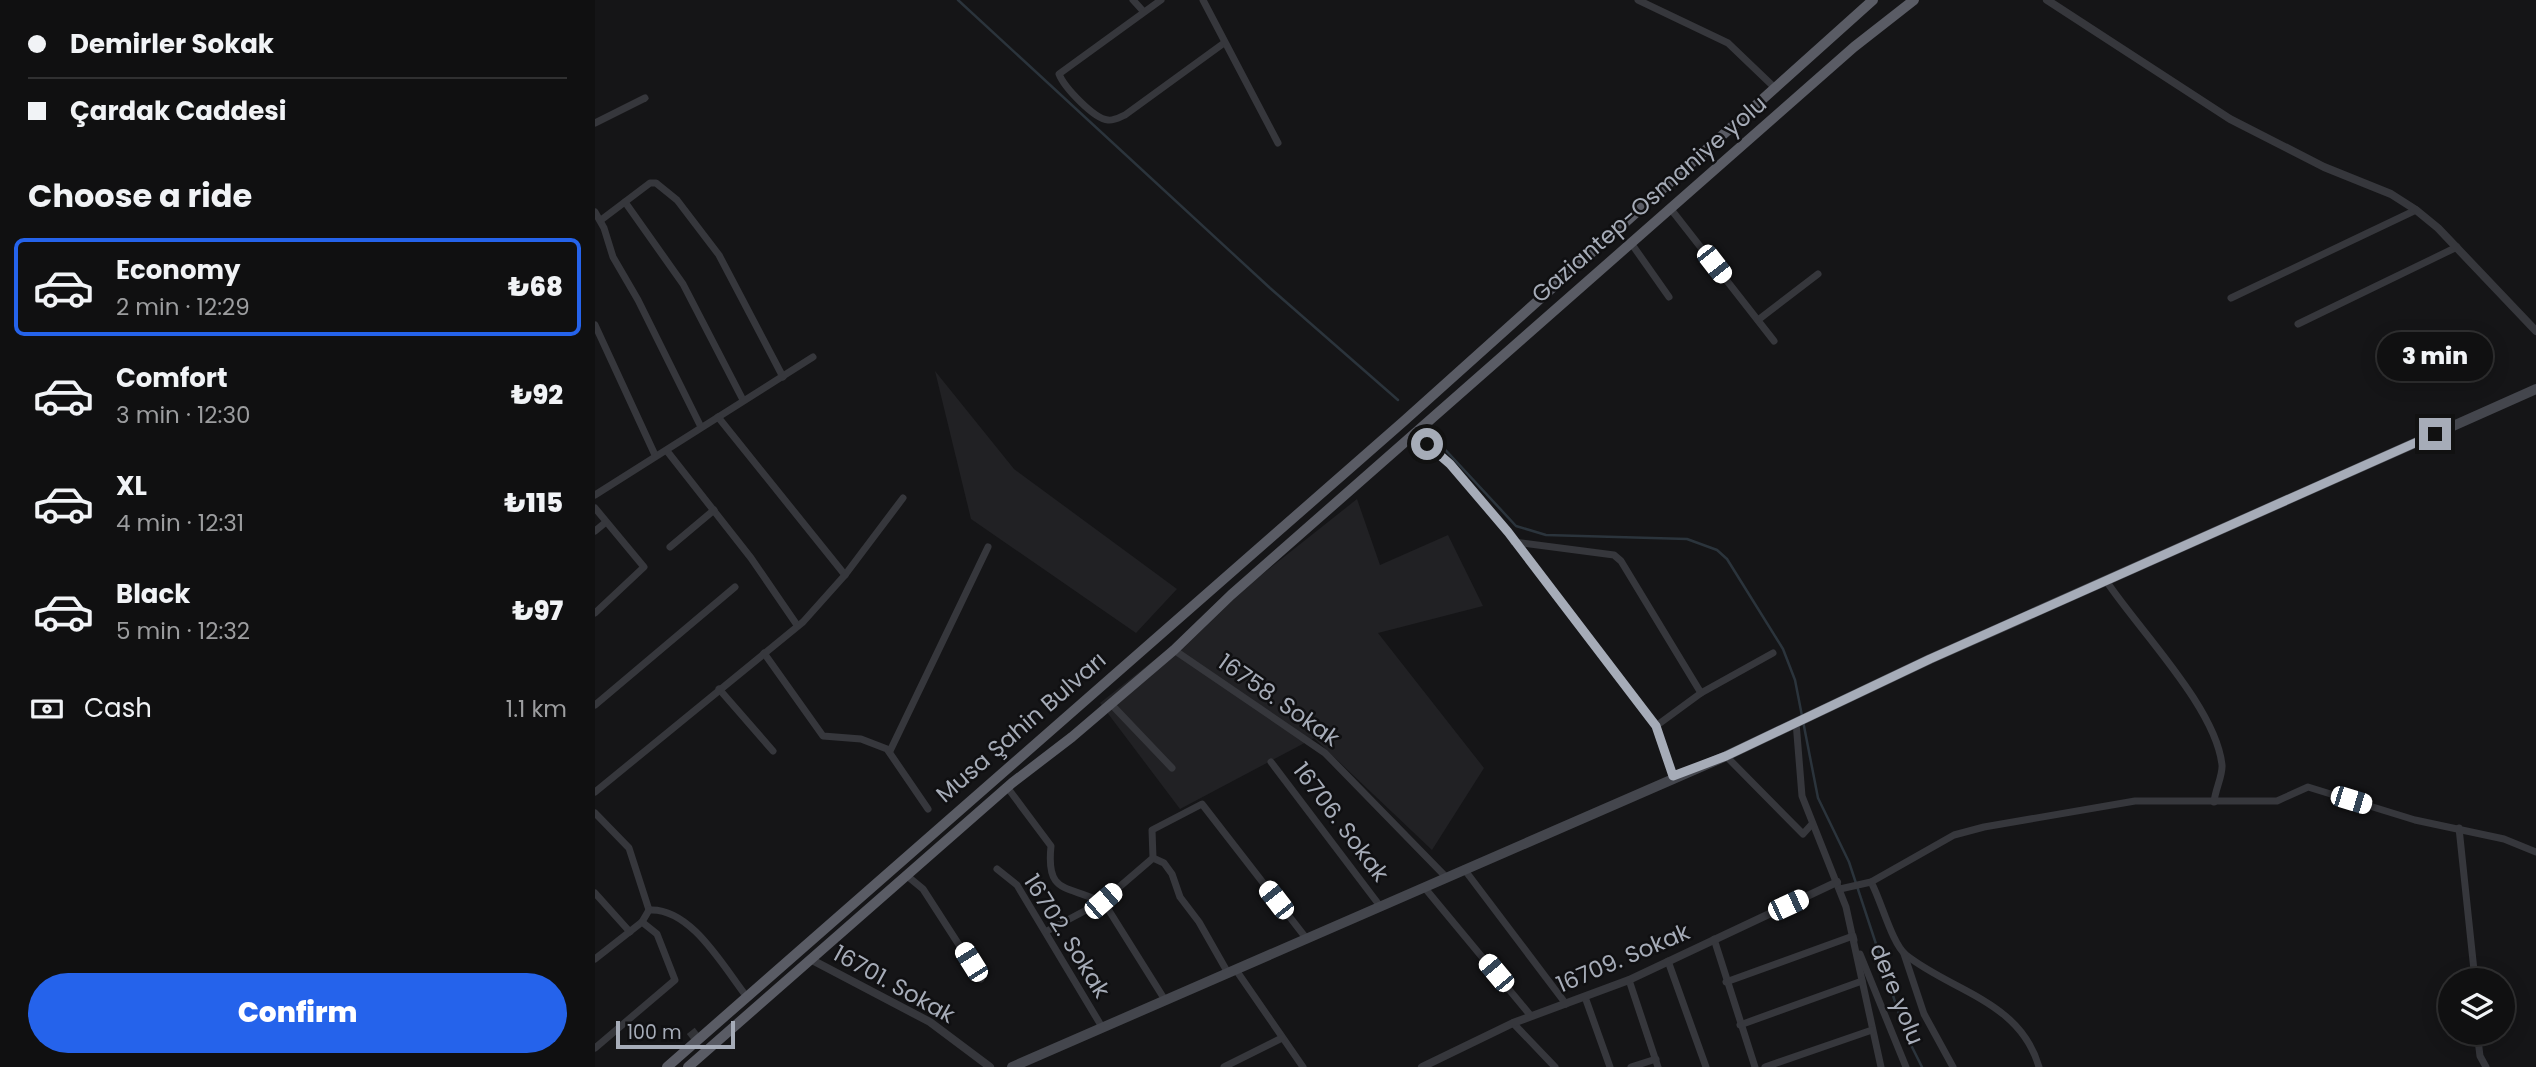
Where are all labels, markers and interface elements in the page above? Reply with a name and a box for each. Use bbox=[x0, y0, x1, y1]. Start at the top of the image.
text: Demirler Sokak bbox=[70, 26, 274, 62]
street label: Gaziantep-Osmaniye yolu bbox=[1525, 88, 1773, 310]
text: Çardak Caddesi bbox=[70, 93, 286, 129]
text: Choose a ride bbox=[28, 173, 252, 218]
car bbox=[1693, 241, 1736, 287]
text: Economy bbox=[116, 252, 240, 288]
icon: car bbox=[32, 256, 95, 319]
text: ₺68 bbox=[508, 269, 563, 305]
text: 2 min · 12:29 bbox=[116, 291, 250, 323]
callout: 3 min bbox=[2377, 332, 2493, 382]
text: 3 min bbox=[2402, 340, 2468, 372]
text: Comfort bbox=[116, 360, 228, 396]
icon: car bbox=[32, 364, 95, 427]
text: ₺92 bbox=[511, 377, 563, 413]
text: 3 min · 12:30 bbox=[116, 399, 250, 431]
route end bbox=[2419, 418, 2451, 450]
route start bbox=[1411, 428, 1443, 460]
text: XL bbox=[116, 468, 147, 504]
icon: car bbox=[32, 472, 95, 535]
text: ₺115 bbox=[504, 485, 563, 521]
text: 4 min · 12:31 bbox=[116, 507, 244, 539]
text: Black bbox=[116, 576, 190, 612]
icon: car bbox=[32, 580, 95, 643]
text: ₺97 bbox=[512, 593, 563, 629]
text: 5 min · 12:32 bbox=[116, 615, 250, 647]
street label: Musa Şahin Bulvarı bbox=[929, 644, 1113, 810]
street label: 16758. Sokak bbox=[1212, 646, 1346, 754]
icon: cash bbox=[28, 690, 66, 728]
text: Cash bbox=[84, 690, 152, 726]
text: 1.1 km bbox=[506, 693, 567, 725]
street label: 16706. Sokak bbox=[1285, 756, 1397, 888]
car bbox=[2328, 784, 2375, 816]
street label: 16702. Sokak bbox=[1016, 868, 1118, 1004]
car bbox=[1255, 877, 1298, 923]
car bbox=[1081, 879, 1126, 923]
car bbox=[1765, 887, 1812, 923]
street label: 16709. Sokak bbox=[1551, 915, 1695, 1000]
street label: 16701. Sokak bbox=[827, 937, 961, 1031]
street label: dere yolu bbox=[1862, 938, 1932, 1050]
car bbox=[951, 939, 992, 985]
car bbox=[1475, 950, 1518, 996]
map controls bbox=[2438, 968, 2515, 1045]
button: layers bbox=[2438, 968, 2515, 1045]
button: Confirm bbox=[28, 973, 567, 1053]
scale bar bbox=[616, 1018, 735, 1050]
text: 100 m bbox=[627, 1019, 682, 1046]

